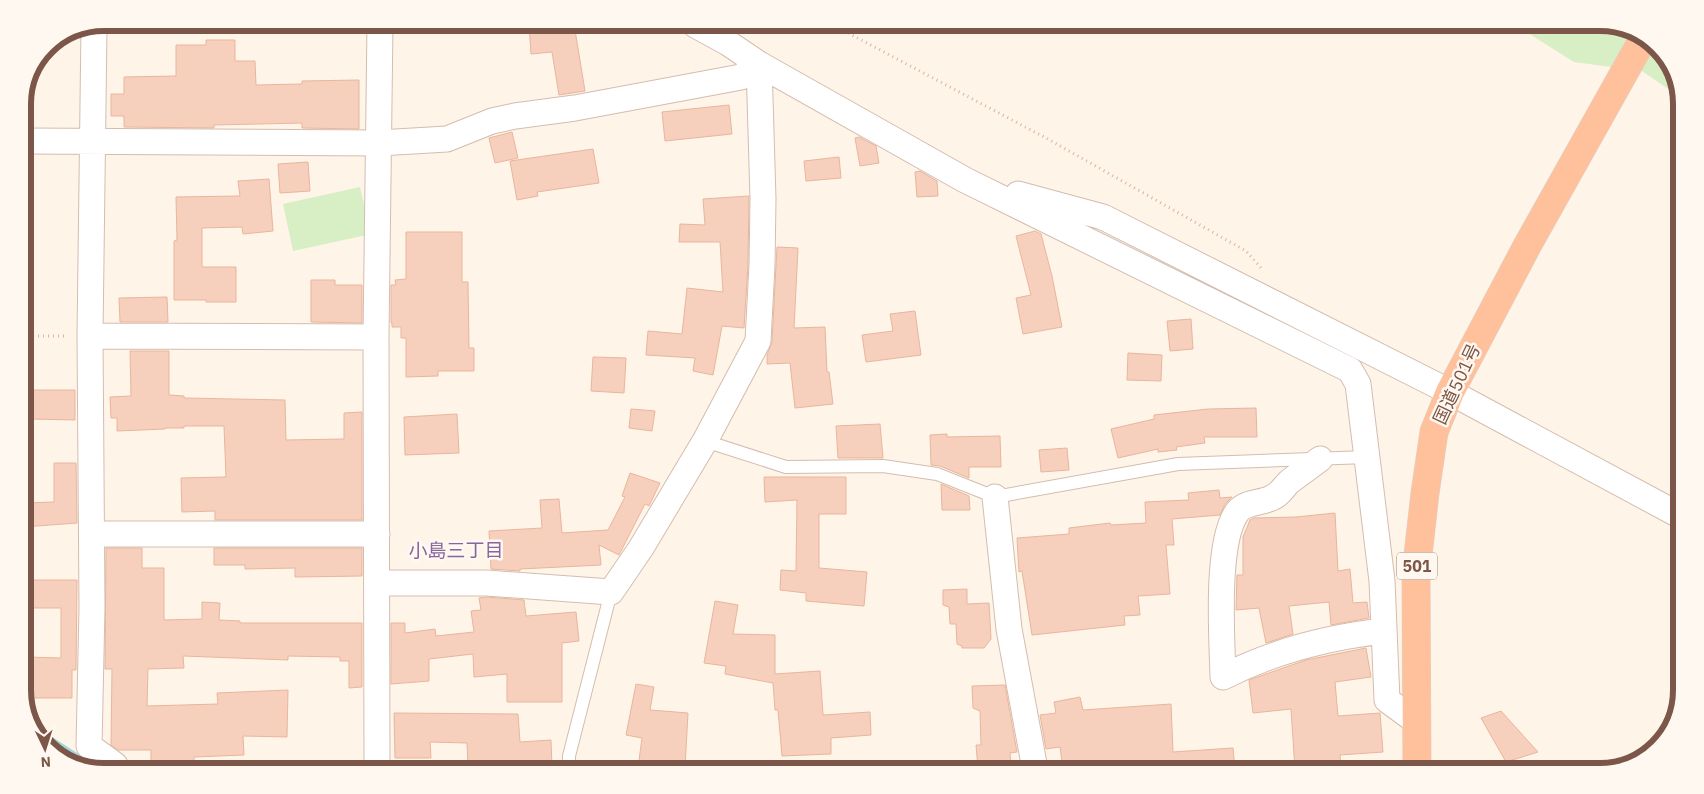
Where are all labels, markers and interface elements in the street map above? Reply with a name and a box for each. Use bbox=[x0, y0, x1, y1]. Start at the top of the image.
street label: 国道501号 bbox=[1428, 340, 1485, 428]
district label: 小島三丁目 bbox=[408, 538, 504, 562]
road number: 501 bbox=[1397, 552, 1437, 580]
north arrow bbox=[20, 724, 70, 774]
text: N bbox=[40, 753, 52, 771]

